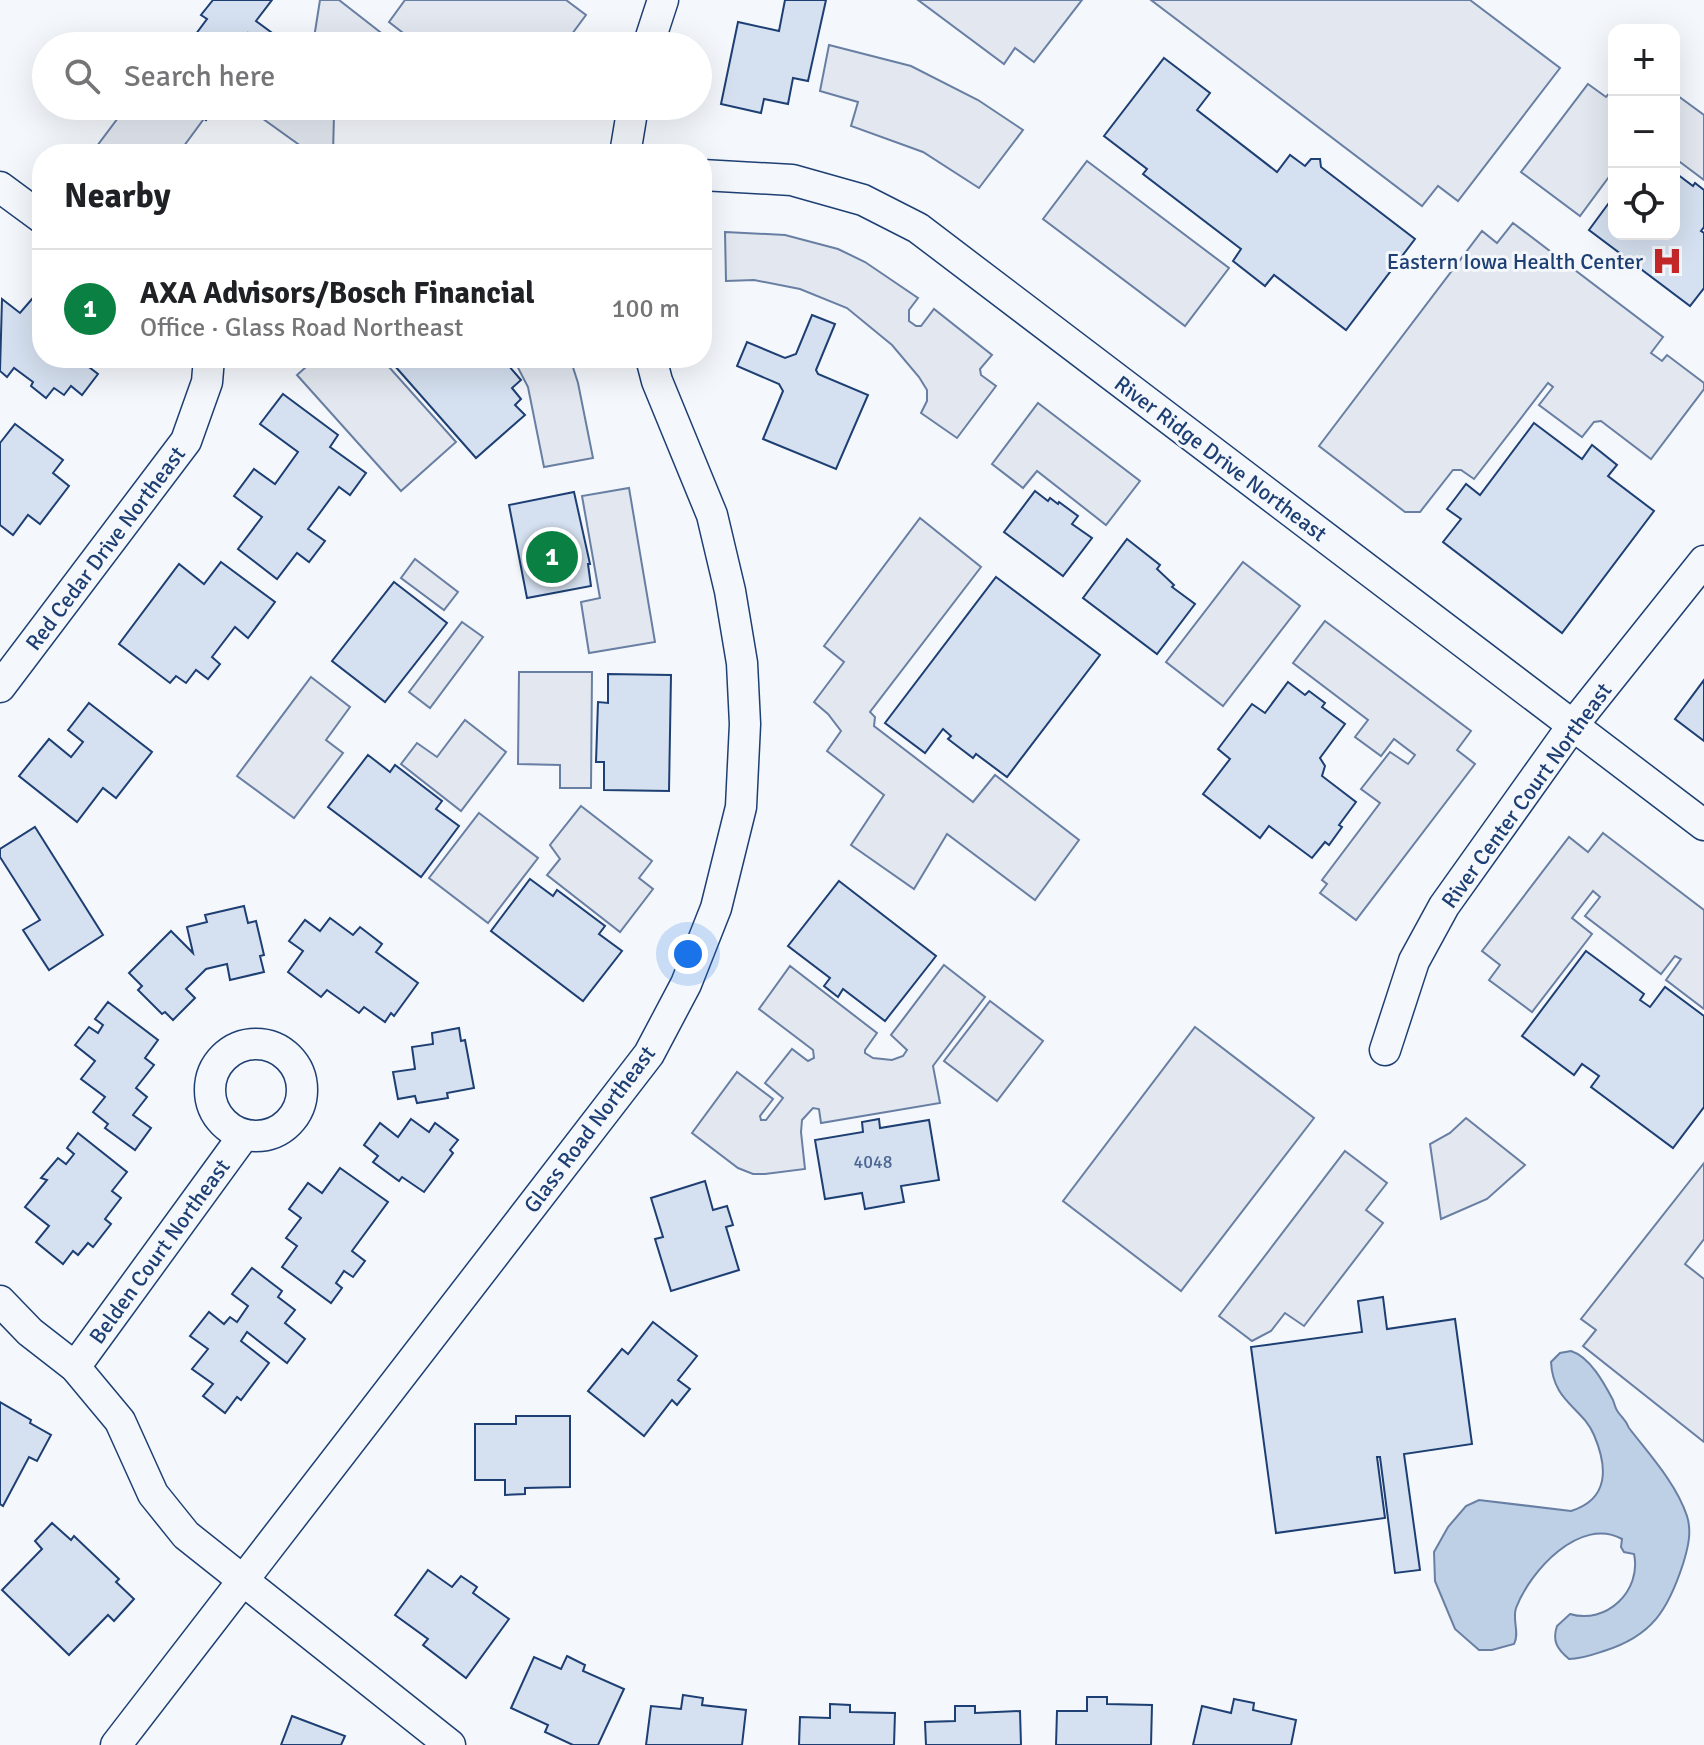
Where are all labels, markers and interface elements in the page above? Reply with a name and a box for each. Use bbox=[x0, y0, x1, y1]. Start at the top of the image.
map controls bbox=[1608, 24, 1680, 240]
button: + bbox=[1608, 24, 1680, 96]
search box bbox=[32, 32, 712, 120]
icon: search bbox=[60, 54, 104, 98]
text: Search here bbox=[124, 58, 275, 95]
button: − bbox=[1608, 96, 1680, 168]
button: locate bbox=[1608, 168, 1680, 240]
text: Nearby bbox=[64, 175, 171, 217]
hospital icon: Eastern Iowa Health Center bbox=[1650, 244, 1684, 278]
place label: Eastern Iowa Health Center bbox=[1387, 248, 1643, 275]
text: AXA Advisors/Bosch Financial bbox=[140, 275, 535, 312]
text: 1 bbox=[83, 293, 97, 325]
text: 100 m bbox=[611, 293, 680, 325]
text: Office · Glass Road Northeast bbox=[140, 312, 463, 344]
street label: River Ridge Drive Northeast bbox=[1109, 370, 1333, 547]
street label: Red Cedar Drive Northeast bbox=[20, 441, 191, 656]
pin: 1 bbox=[526, 527, 578, 587]
street label: River Center Court Northeast bbox=[1436, 677, 1617, 913]
your location bbox=[668, 934, 708, 974]
street label: Glass Road Northeast bbox=[518, 1040, 661, 1218]
house number: 4048 bbox=[854, 1151, 892, 1173]
street label: Belden Court Northeast bbox=[83, 1153, 236, 1349]

